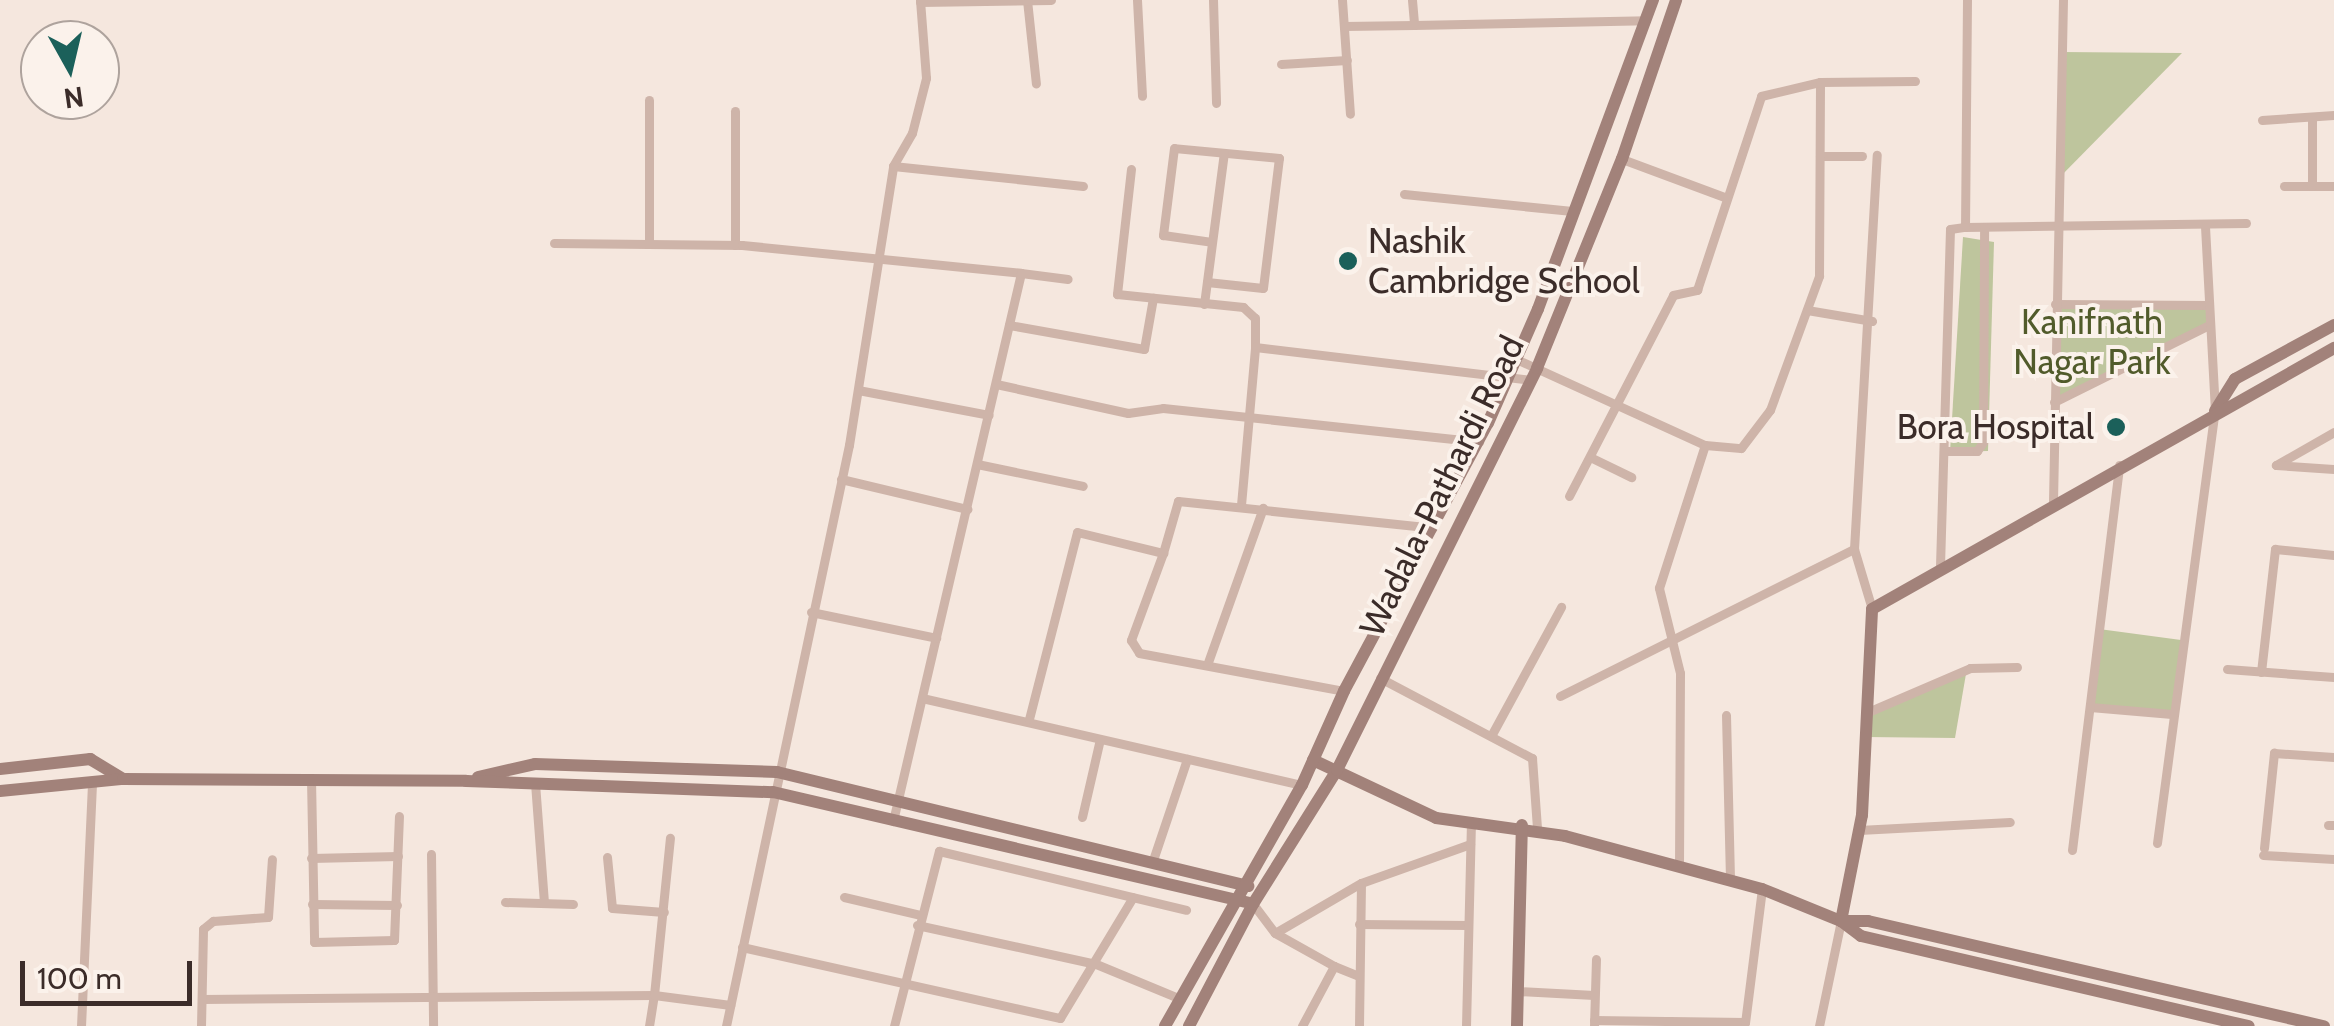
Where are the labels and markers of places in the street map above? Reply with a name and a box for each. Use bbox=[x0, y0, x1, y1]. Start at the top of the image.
place label: Nashik Cambridge School bbox=[1368, 220, 1640, 302]
marker: Nashik Cambridge School bbox=[1337, 250, 1359, 272]
place label: Bora Hospital bbox=[1897, 406, 2094, 448]
marker: Bora Hospital bbox=[2103, 414, 2129, 440]

